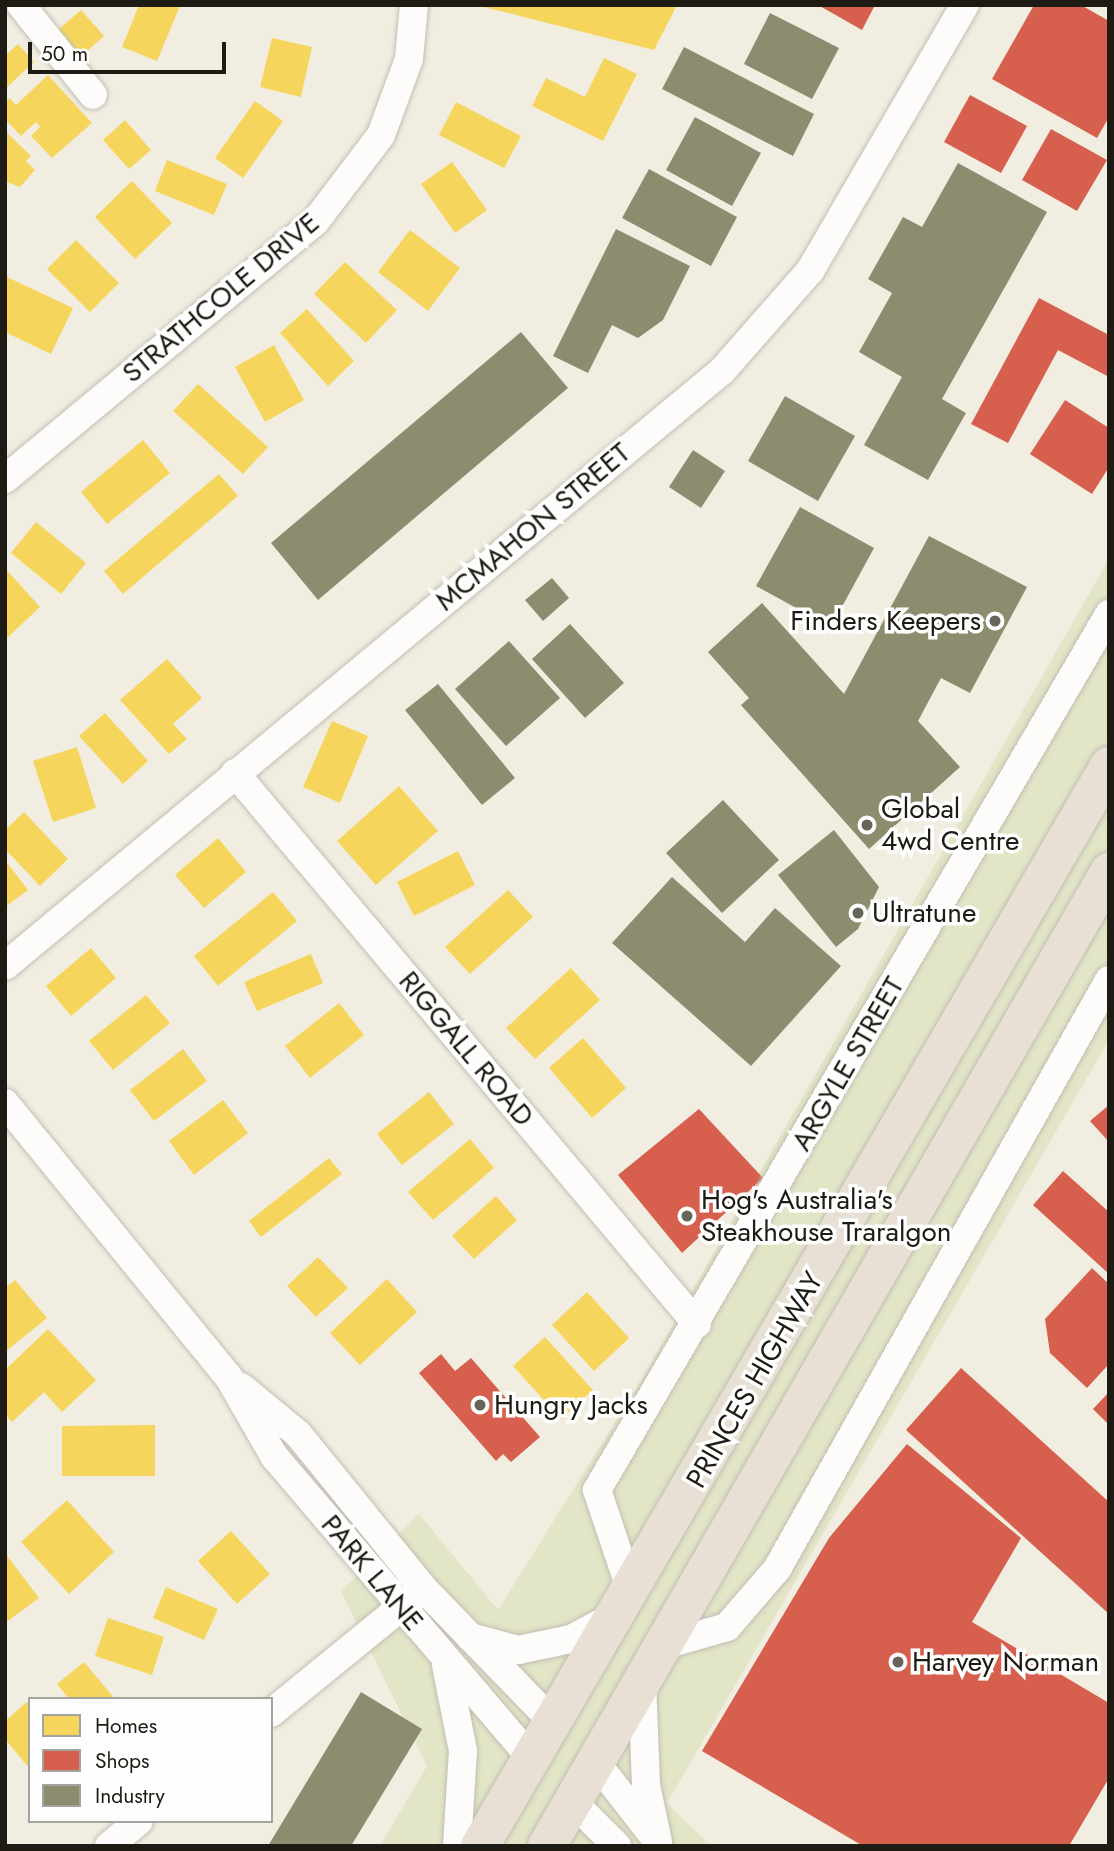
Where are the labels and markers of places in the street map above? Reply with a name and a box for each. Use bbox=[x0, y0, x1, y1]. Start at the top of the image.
place label: Finders Keepers bbox=[790, 604, 981, 638]
marker: Finders Keepers bbox=[987, 613, 1003, 629]
place label: Global 4wd Centre bbox=[881, 792, 1019, 858]
marker: Global 4wd Centre bbox=[859, 817, 875, 833]
place label: Ultratune bbox=[872, 896, 976, 930]
marker: Ultratune bbox=[850, 905, 866, 921]
place label: Hog's Australia's Steakhouse Traralgon bbox=[701, 1183, 951, 1249]
marker: Hog's Australia's Steakhouse Traralgon bbox=[679, 1208, 695, 1224]
place label: Hungry Jacks bbox=[494, 1388, 648, 1422]
marker: Hungry Jacks bbox=[472, 1397, 488, 1413]
place label: Harvey Norman bbox=[912, 1645, 1099, 1679]
marker: Harvey Norman bbox=[890, 1654, 906, 1670]

